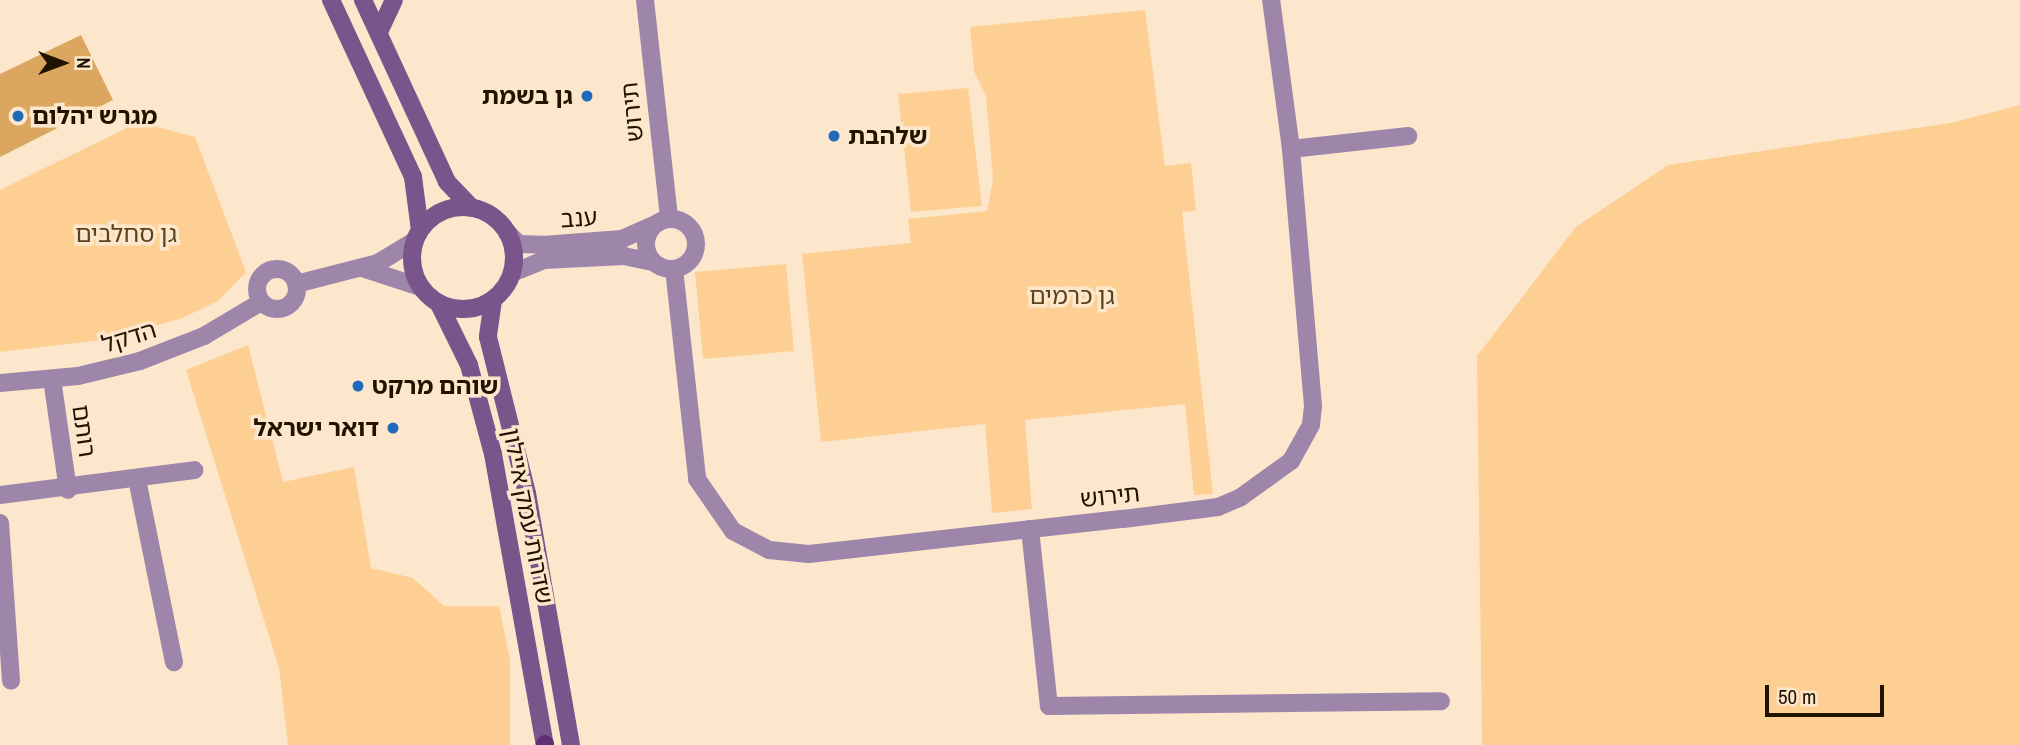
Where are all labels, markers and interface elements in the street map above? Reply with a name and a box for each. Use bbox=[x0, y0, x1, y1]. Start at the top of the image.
north arrow bbox=[28, 28, 98, 98]
text: N bbox=[71, 57, 97, 69]
street label: תירוש bbox=[615, 81, 649, 143]
place label: גן בשמת bbox=[482, 82, 573, 110]
marker: גן בשמת bbox=[579, 88, 595, 104]
place label: מגרש יהלום bbox=[32, 102, 157, 130]
marker: מגרש יהלום bbox=[10, 108, 26, 124]
place label: שלהבת bbox=[848, 122, 928, 150]
marker: שלהבת bbox=[826, 128, 842, 144]
street label: ענב bbox=[560, 202, 598, 234]
park label: גן סחלבים bbox=[75, 220, 177, 248]
park label: גן כרמים bbox=[1029, 282, 1115, 310]
street label: הדקל bbox=[98, 315, 160, 359]
place label: שוהם מרקט bbox=[372, 372, 499, 400]
marker: שוהם מרקט bbox=[350, 378, 366, 394]
street label: רותם bbox=[66, 403, 102, 459]
place label: דואר ישראל bbox=[253, 414, 379, 442]
marker: דואר ישראל bbox=[385, 420, 401, 436]
street label: שדרות עמק איילון bbox=[497, 426, 559, 606]
street label: תירוש bbox=[1079, 479, 1141, 513]
scale bar bbox=[1768, 672, 1887, 716]
text: 50 m bbox=[1778, 682, 1816, 711]

